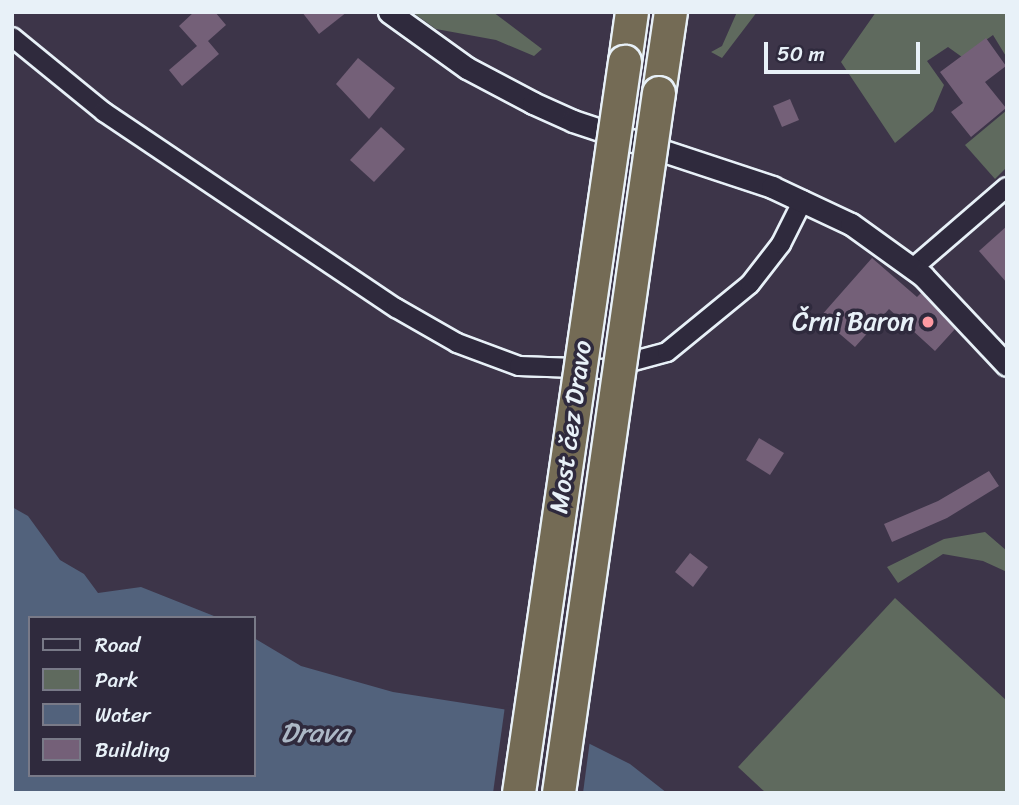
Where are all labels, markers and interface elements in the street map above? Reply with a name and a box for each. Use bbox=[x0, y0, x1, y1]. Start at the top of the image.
scale bar bbox=[767, 28, 923, 72]
text: 50 m bbox=[777, 35, 825, 73]
place label: Črni Baron bbox=[792, 306, 914, 338]
marker: Črni Baron bbox=[920, 314, 936, 330]
street label: Most čez Dravo bbox=[543, 338, 599, 516]
legend bbox=[28, 616, 256, 777]
text: Road bbox=[95, 626, 140, 664]
text: Park bbox=[95, 661, 138, 699]
text: Water bbox=[95, 696, 150, 734]
water label: Drava bbox=[280, 716, 350, 750]
text: Building bbox=[95, 731, 170, 769]

